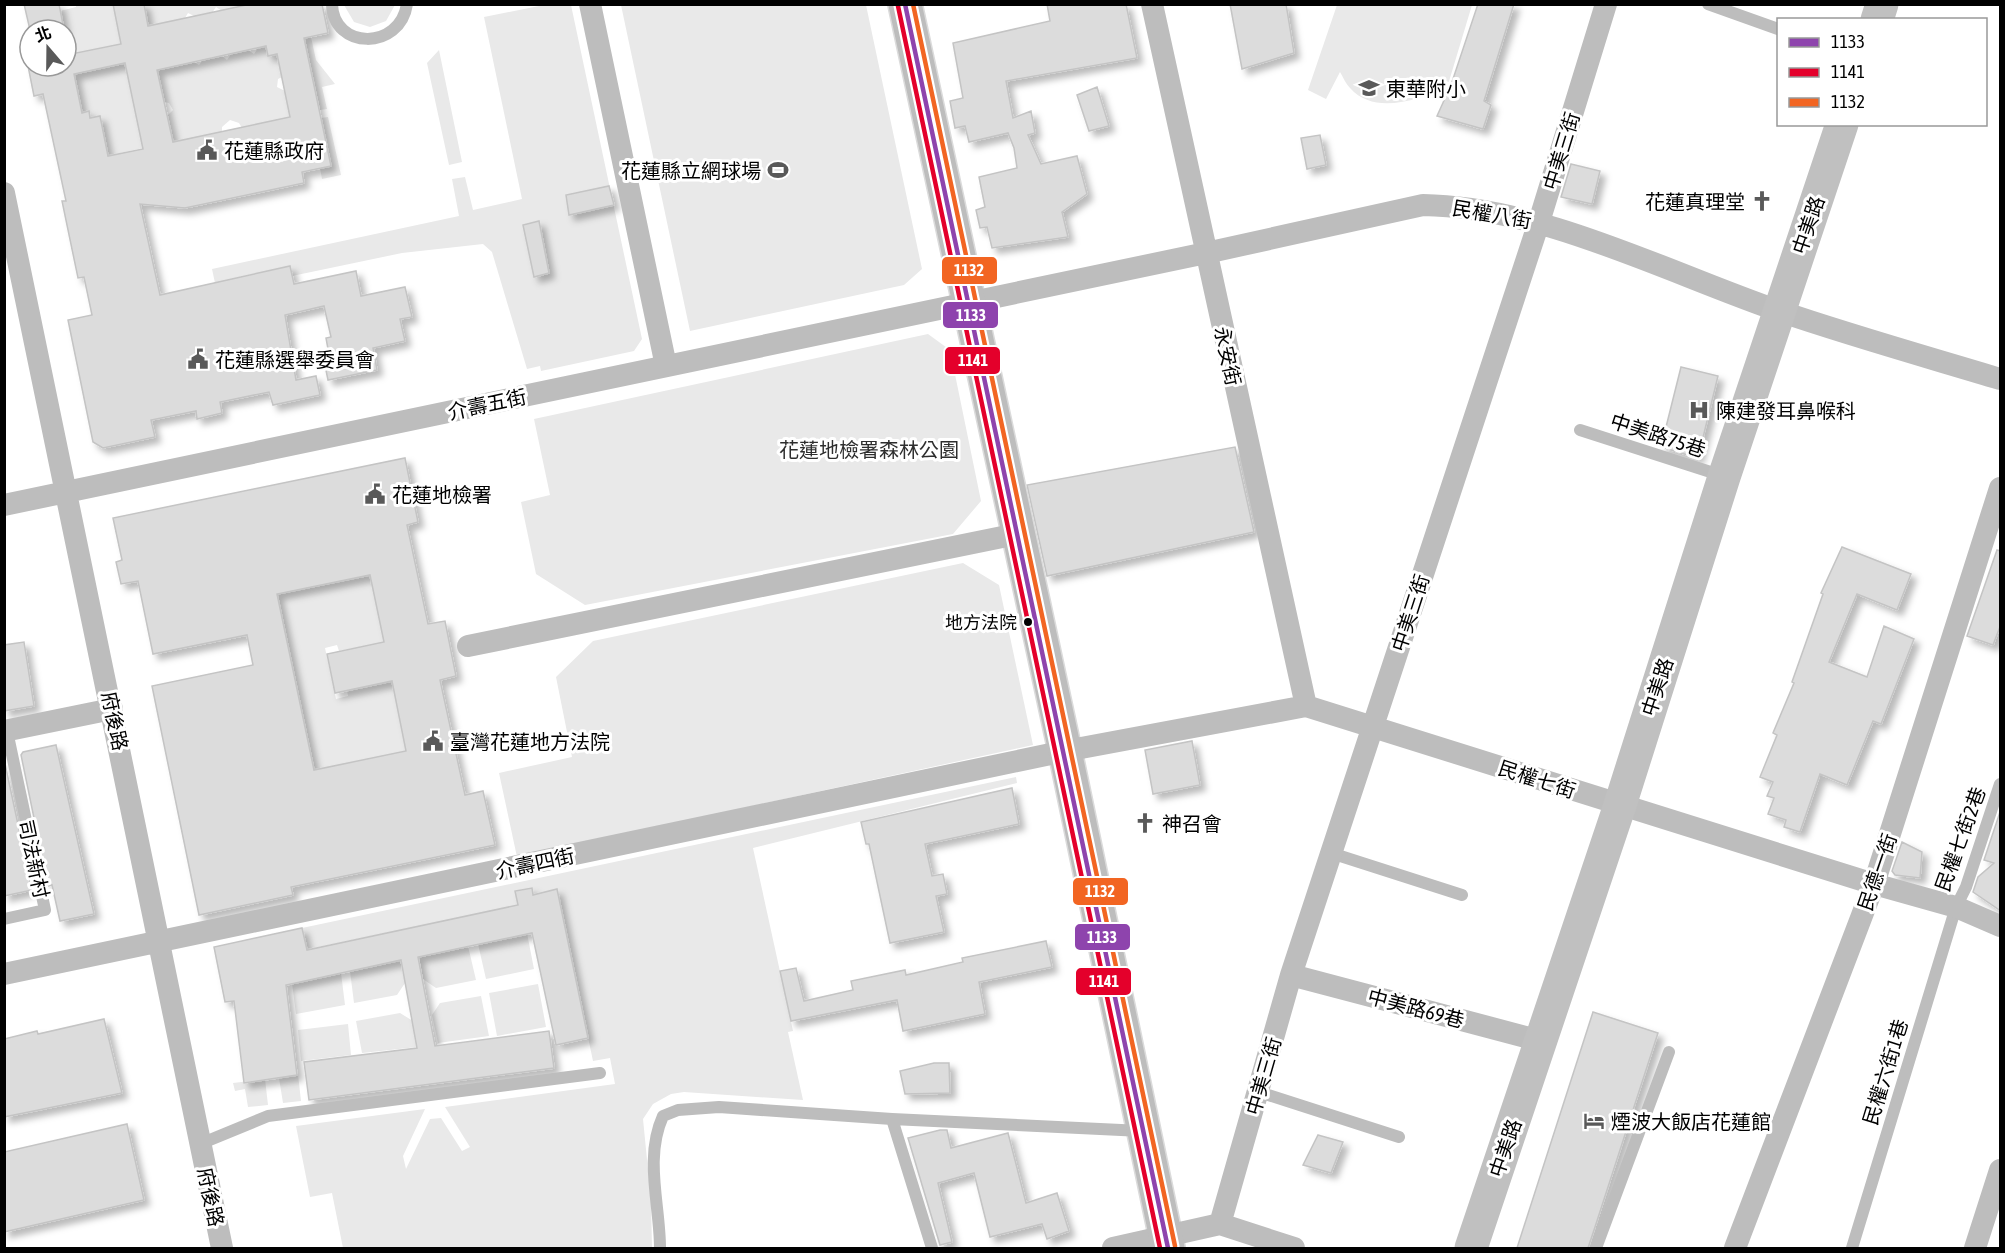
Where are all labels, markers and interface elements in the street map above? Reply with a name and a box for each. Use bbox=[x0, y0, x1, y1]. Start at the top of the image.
north arrow bbox=[18, 18, 78, 78]
legend bbox=[1777, 18, 1987, 126]
text: 北 bbox=[32, 23, 53, 45]
text: 1133 bbox=[1831, 31, 1865, 52]
text: 1141 bbox=[1831, 61, 1865, 82]
school or university icon: 東華附小 bbox=[1357, 76, 1381, 100]
place label: 東華附小 bbox=[1386, 77, 1466, 100]
text: 1132 bbox=[1831, 91, 1865, 112]
street label: 中美三街 bbox=[1538, 109, 1584, 193]
public building icon: 花蓮縣政府 bbox=[195, 138, 219, 162]
place label: 花蓮縣政府 bbox=[224, 139, 324, 162]
sports icon: 花蓮縣立網球場 bbox=[766, 158, 790, 182]
place label: 花蓮縣立網球場 bbox=[621, 159, 761, 182]
church icon: 花蓮真理堂 bbox=[1750, 189, 1774, 213]
place label: 花蓮真理堂 bbox=[1645, 190, 1745, 213]
street label: 中美路 bbox=[1787, 193, 1829, 257]
street label: 民權八街 bbox=[1451, 196, 1533, 232]
line badge: 1132 bbox=[941, 256, 998, 285]
text: 1132 bbox=[954, 261, 984, 279]
line badge: 1133 bbox=[942, 301, 999, 329]
text: 1133 bbox=[956, 306, 986, 324]
street label: 永安街 bbox=[1211, 324, 1245, 388]
line badge: 1141 bbox=[944, 346, 1001, 375]
public building icon: 花蓮縣選舉委員會 bbox=[186, 347, 210, 371]
place label: 花蓮縣選舉委員會 bbox=[215, 348, 375, 371]
text: 1141 bbox=[958, 351, 989, 369]
street label: 介壽五街 bbox=[445, 384, 529, 424]
hospital icon: 陳建發耳鼻喉科 bbox=[1687, 398, 1711, 422]
place label: 陳建發耳鼻喉科 bbox=[1716, 399, 1856, 422]
street label: 中美路75巷 bbox=[1607, 409, 1709, 461]
park label: 花蓮地檢署森林公園 bbox=[779, 438, 959, 461]
public building icon: 花蓮地檢署 bbox=[363, 482, 387, 506]
place label: 花蓮地檢署 bbox=[392, 483, 492, 506]
street label: 中美三街 bbox=[1387, 571, 1433, 655]
place label: 地方法院 bbox=[945, 612, 1017, 633]
marker: 地方法院 bbox=[1022, 616, 1034, 628]
street label: 中美路 bbox=[1637, 655, 1677, 719]
street label: 府後路 bbox=[98, 689, 132, 753]
public building icon: 臺灣花蓮地方法院 bbox=[421, 729, 445, 753]
place label: 臺灣花蓮地方法院 bbox=[450, 730, 610, 753]
street label: 民權七街 bbox=[1495, 756, 1579, 802]
street label: 民權七街2巷 bbox=[1930, 784, 1990, 894]
church icon: 神召會 bbox=[1133, 811, 1157, 835]
place label: 神召會 bbox=[1162, 812, 1222, 835]
street label: 司法新村 bbox=[14, 817, 54, 901]
street label: 民德一街 bbox=[1853, 830, 1901, 914]
street label: 介壽四街 bbox=[493, 843, 577, 883]
line badge: 1132 bbox=[1072, 877, 1129, 906]
text: 1132 bbox=[1085, 882, 1115, 900]
line badge: 1133 bbox=[1074, 923, 1131, 951]
text: 1133 bbox=[1087, 928, 1117, 946]
line badge: 1141 bbox=[1075, 967, 1132, 996]
text: 1141 bbox=[1089, 972, 1120, 990]
street label: 中美路69巷 bbox=[1365, 984, 1467, 1032]
street label: 民權六街1巷 bbox=[1858, 1016, 1912, 1128]
street label: 中美三街 bbox=[1241, 1034, 1285, 1118]
hotel icon: 煙波大飯店花蓮館 bbox=[1582, 1109, 1606, 1133]
place label: 煙波大飯店花蓮館 bbox=[1611, 1110, 1771, 1133]
street label: 中美路 bbox=[1484, 1116, 1526, 1180]
street label: 府後路 bbox=[194, 1165, 228, 1229]

